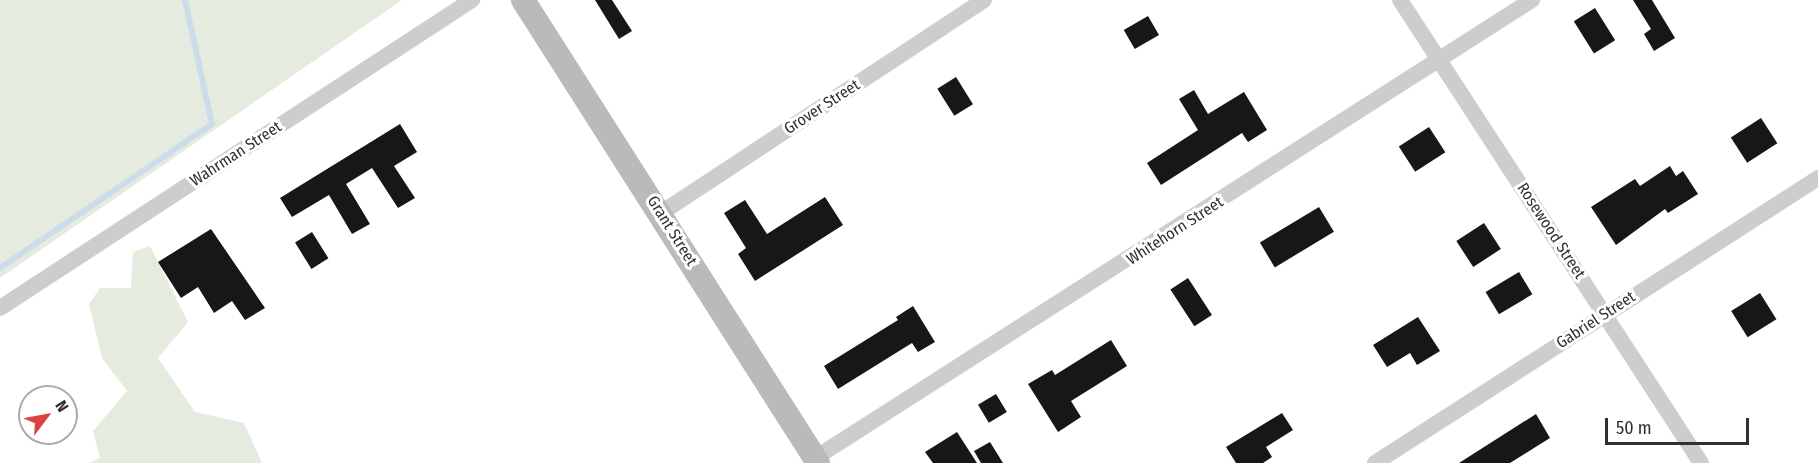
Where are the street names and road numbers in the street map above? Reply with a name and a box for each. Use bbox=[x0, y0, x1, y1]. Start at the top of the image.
street label: Grover Street bbox=[781, 75, 863, 139]
street label: Wahrman Street bbox=[187, 117, 285, 191]
street label: Rosewood Street bbox=[1513, 179, 1589, 283]
street label: Grant Street bbox=[643, 192, 701, 270]
street label: Whitehorn Street bbox=[1123, 193, 1227, 269]
street label: Gabriel Street bbox=[1553, 287, 1639, 353]

